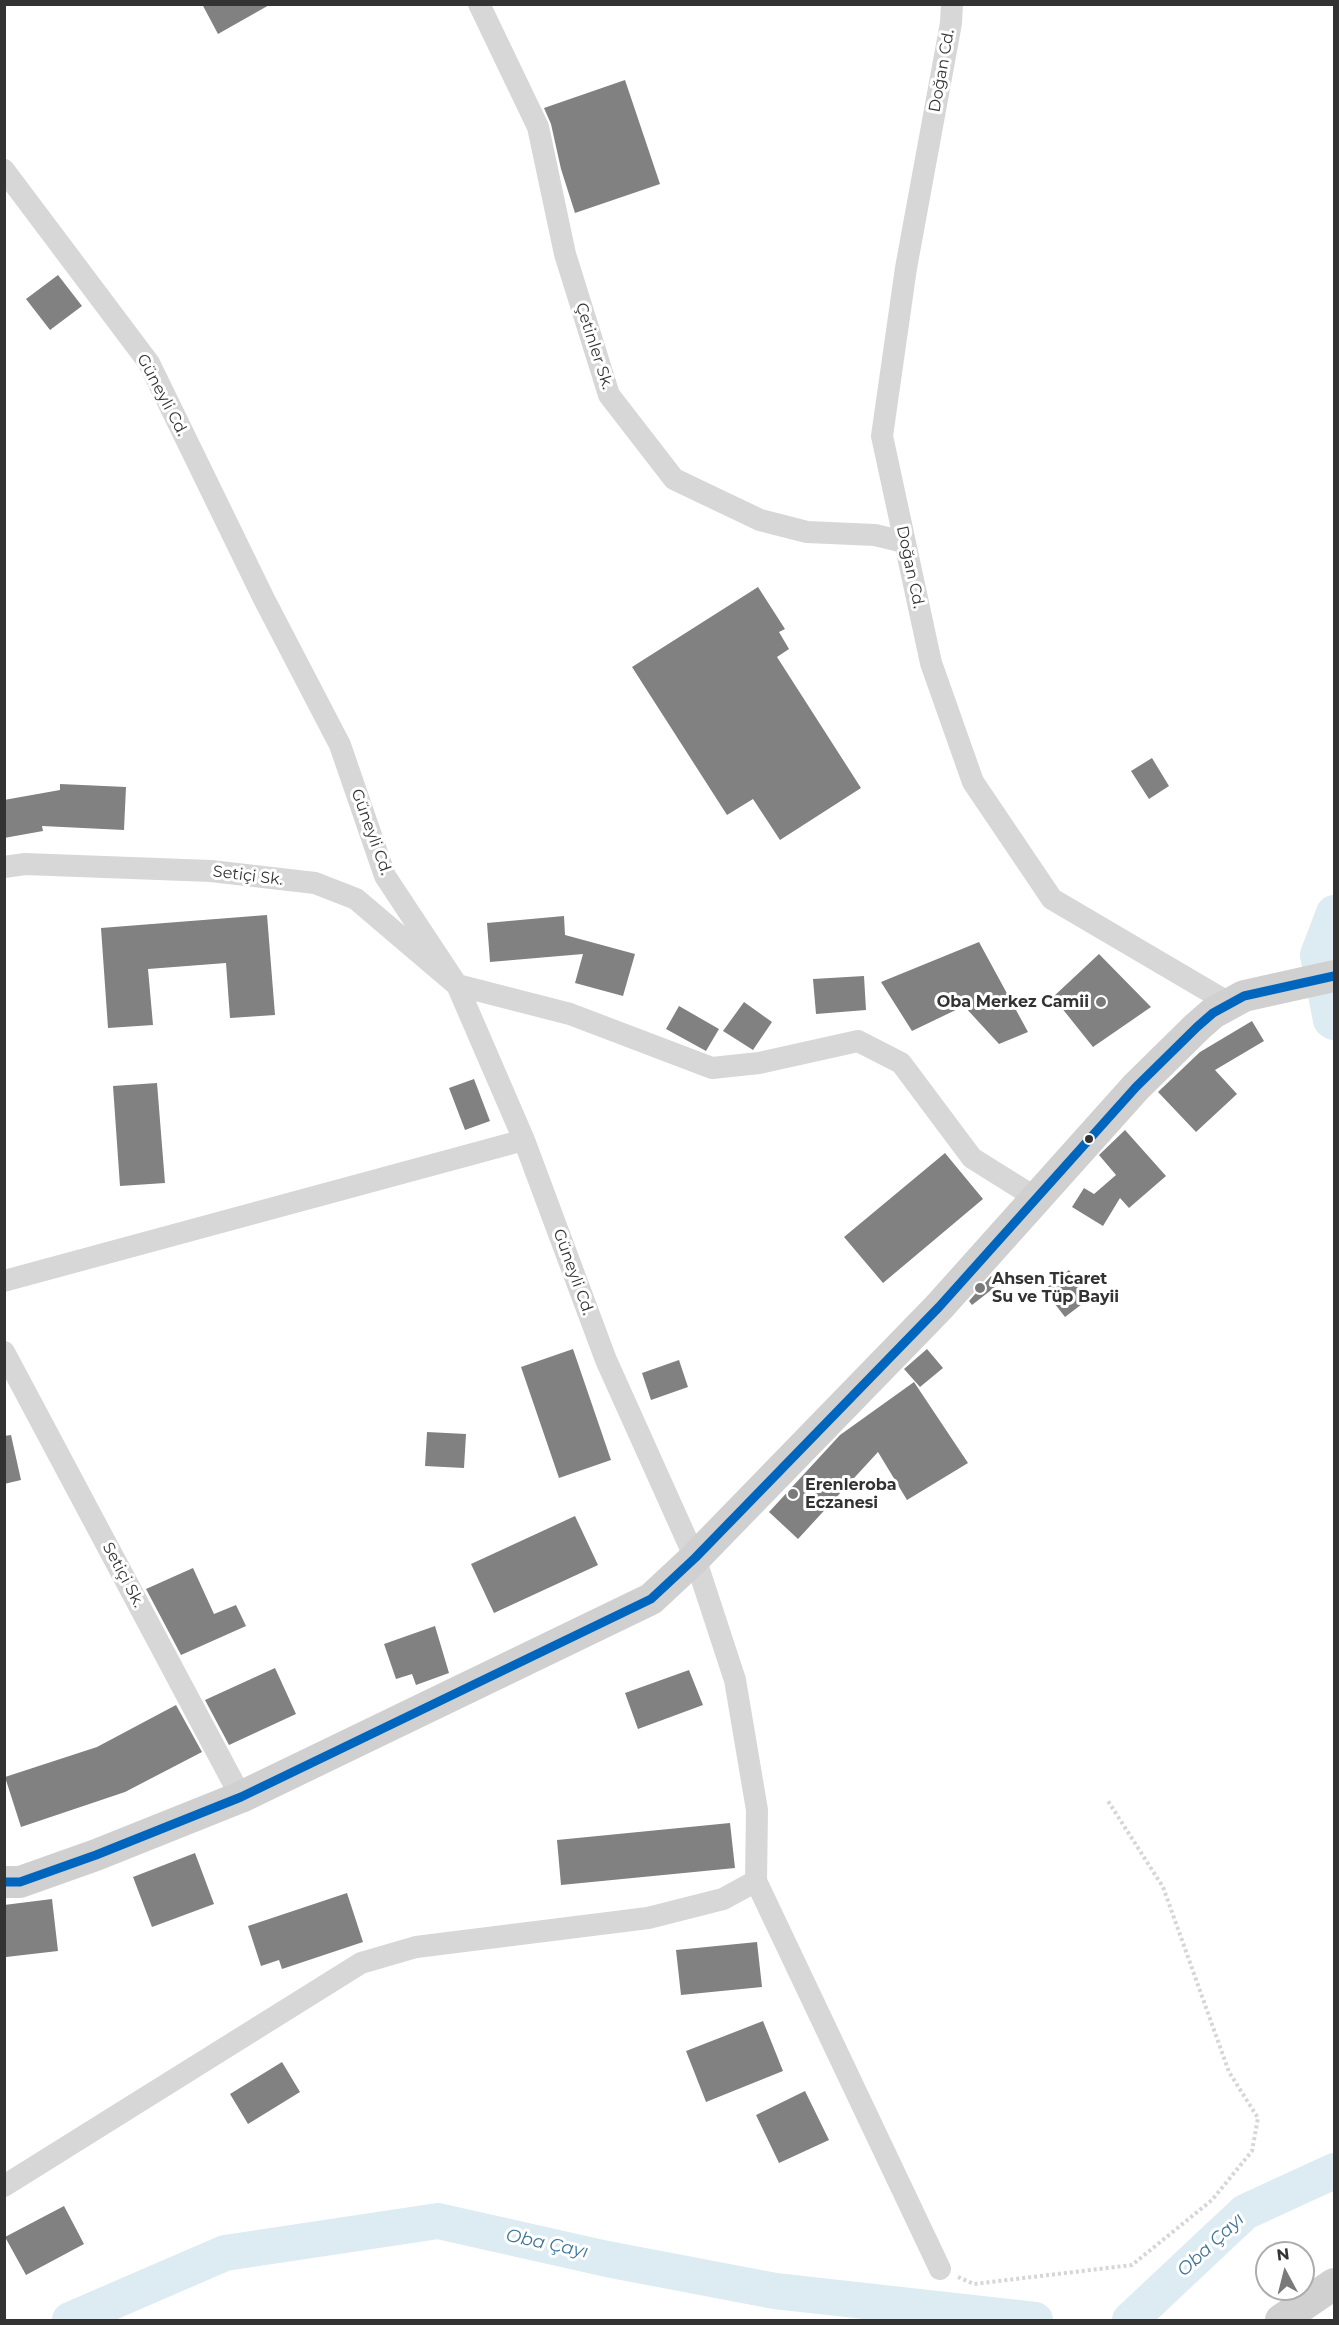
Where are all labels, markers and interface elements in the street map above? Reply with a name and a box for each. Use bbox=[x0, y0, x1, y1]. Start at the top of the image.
street label: Doğan Cd. bbox=[925, 28, 959, 114]
street label: Çetinler Sk. bbox=[571, 300, 617, 392]
street label: Güneyli Cd. bbox=[132, 351, 192, 439]
street label: Doğan Cd. bbox=[892, 524, 928, 610]
street label: Güneyli Cd. bbox=[347, 786, 395, 878]
street label: Setiçi Sk. bbox=[212, 862, 284, 890]
place label: Oba Merkez Camii bbox=[937, 992, 1089, 1012]
marker: Oba Merkez Camii bbox=[1094, 995, 1108, 1009]
unlabelled marker bbox=[1083, 1133, 1095, 1145]
street label: Güneyli Cd. bbox=[549, 1226, 597, 1318]
place label: Ahsen Ticaret Su ve Tüp Bayii bbox=[992, 1269, 1119, 1307]
marker: Ahsen Ticaret Su ve Tüp Bayii bbox=[973, 1281, 987, 1295]
place label: Erenleroba Eczanesi bbox=[805, 1475, 897, 1513]
marker: Erenleroba Eczanesi bbox=[786, 1487, 800, 1501]
street label: Setiçi Sk. bbox=[98, 1539, 148, 1611]
water label: Oba Çayı bbox=[1173, 2209, 1249, 2281]
water label: Oba Çayı bbox=[504, 2225, 590, 2263]
north arrow bbox=[1255, 2241, 1315, 2301]
text: N bbox=[1275, 2244, 1291, 2265]

